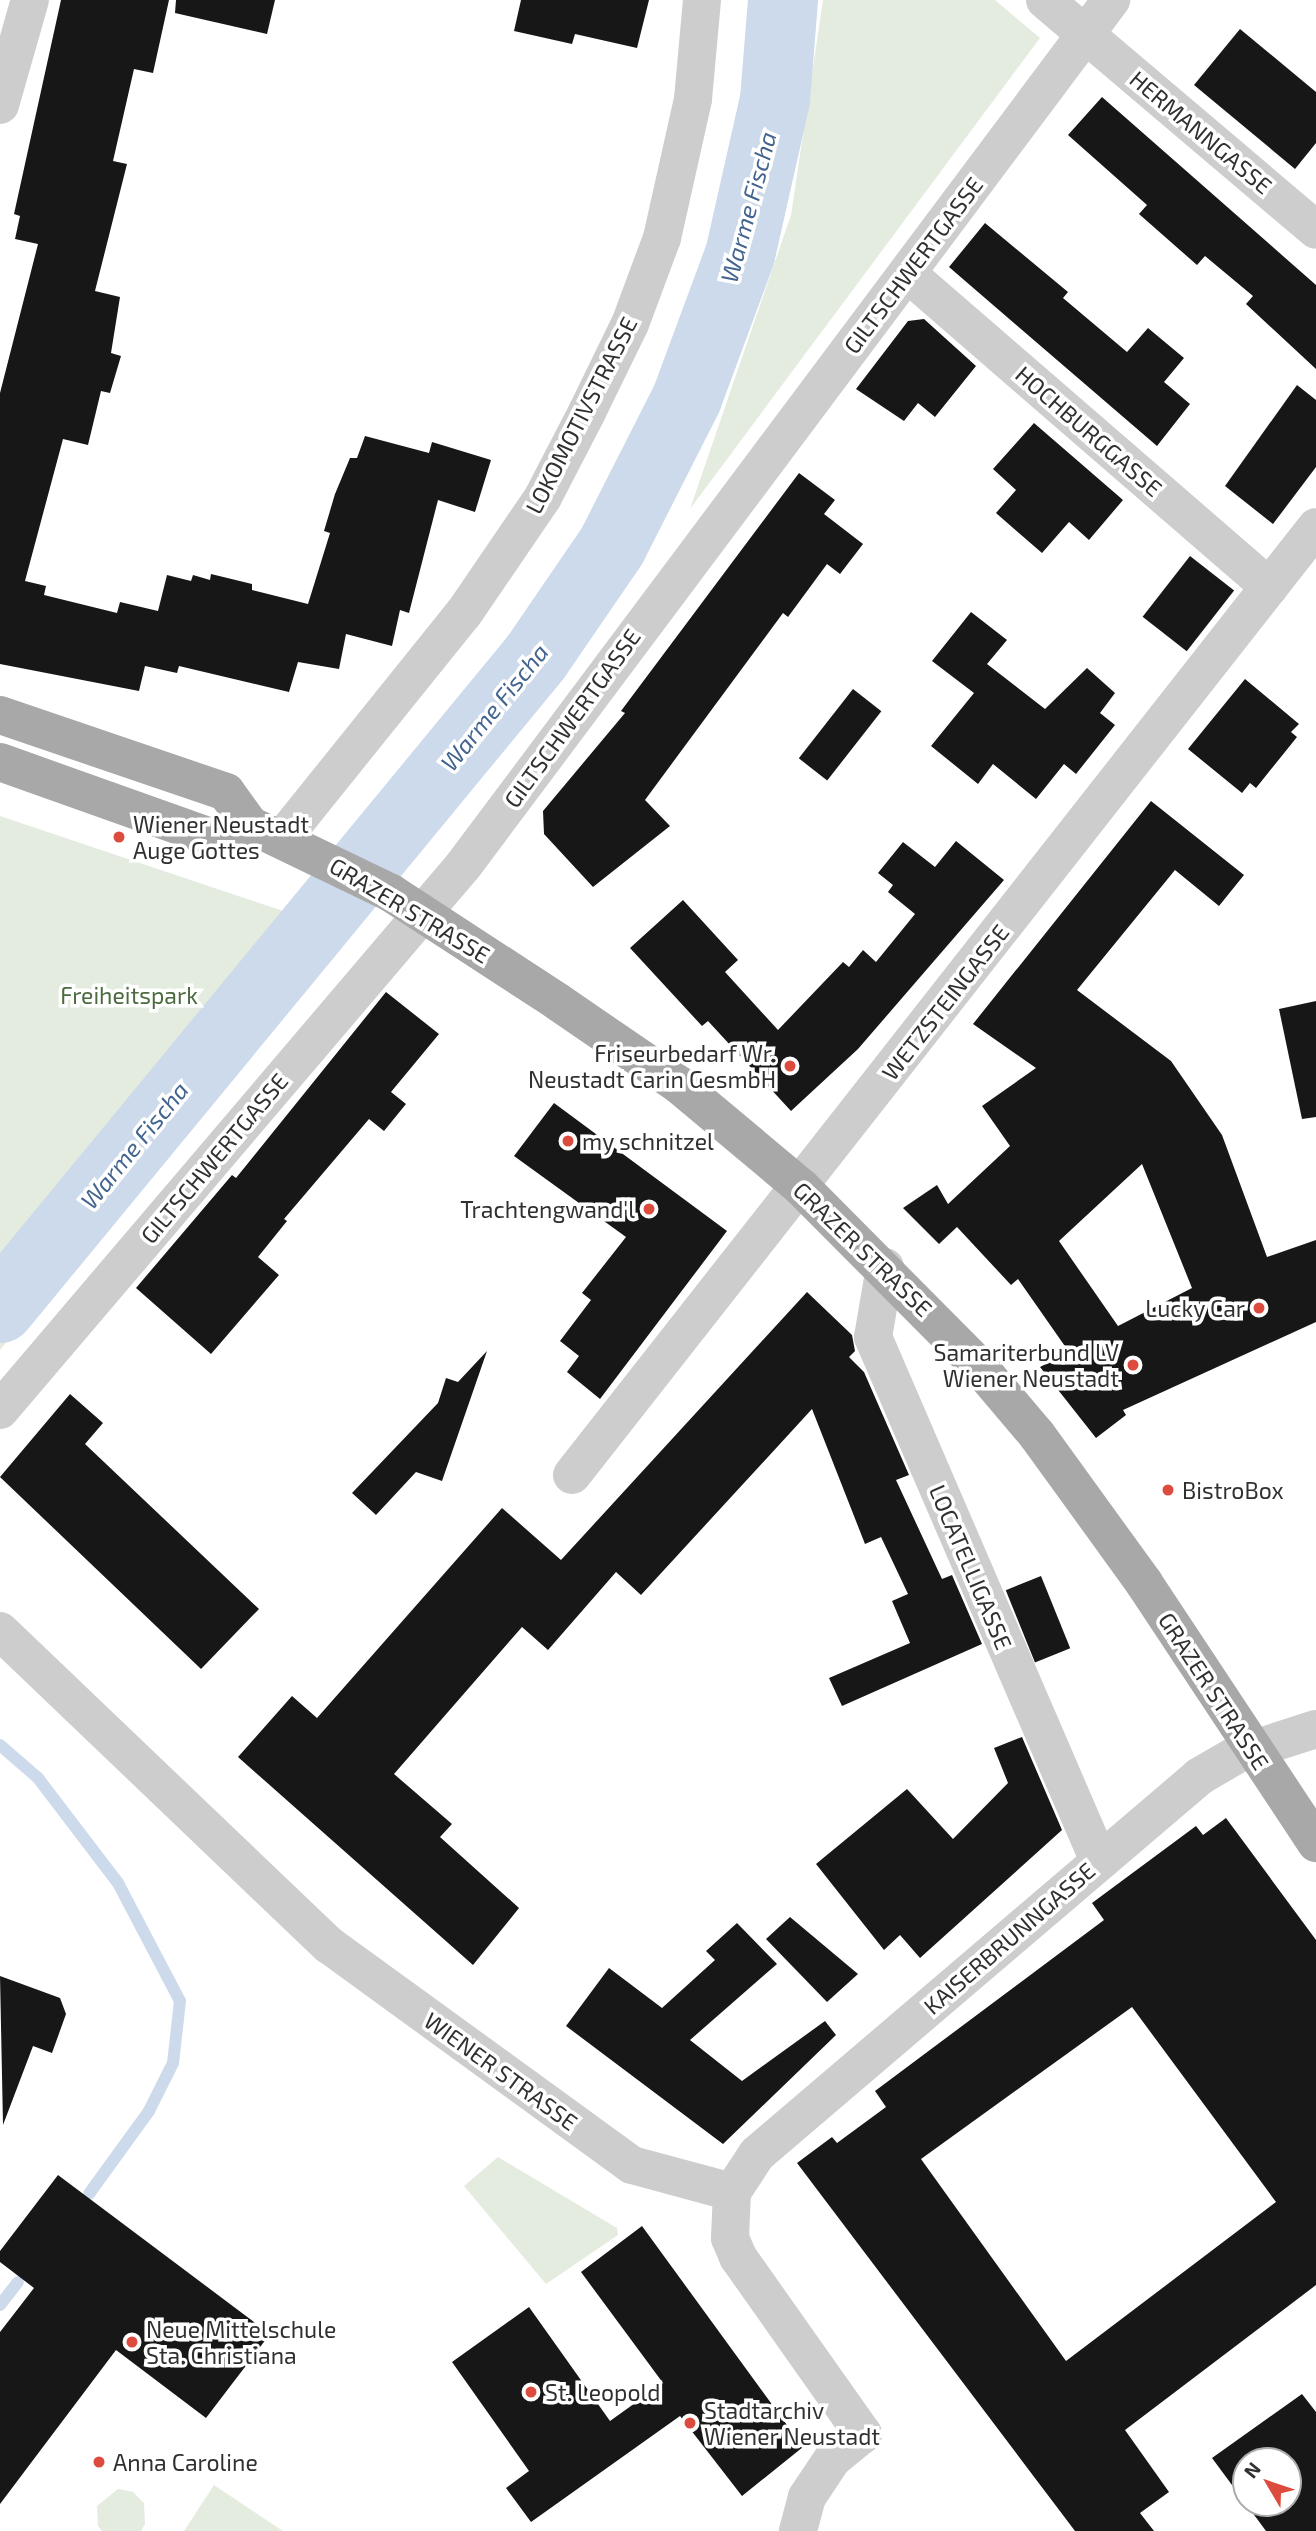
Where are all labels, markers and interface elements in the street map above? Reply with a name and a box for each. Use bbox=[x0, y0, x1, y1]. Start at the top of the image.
street label: HERMANNGASSE bbox=[1124, 65, 1278, 199]
water label: Warme Fischa bbox=[714, 128, 782, 286]
street label: GILTSCHWERTGASSE bbox=[838, 171, 988, 359]
street label: LOKOMOTIVSTRASSE bbox=[519, 312, 643, 518]
street label: HOCHBURGGASSE bbox=[1010, 360, 1168, 502]
street label: GILTSCHWERTGASSE bbox=[498, 623, 646, 813]
water label: Warme Fischa bbox=[434, 638, 554, 776]
place label: Wiener Neustadt Auge Gottes bbox=[133, 810, 310, 864]
marker: Wiener Neustadt Auge Gottes bbox=[111, 829, 127, 845]
street label: GRAZER STRASSE bbox=[325, 851, 495, 969]
street label: WETZSTEINGASSE bbox=[876, 919, 1014, 1085]
park label: Freiheitspark bbox=[60, 981, 198, 1009]
place label: Friseurbedarf Wr. Neustadt Carin GesmbH bbox=[528, 1039, 776, 1093]
marker: Friseurbedarf Wr. Neustadt Carin GesmbH bbox=[782, 1058, 798, 1074]
street label: GILTSCHWERTGASSE bbox=[135, 1067, 293, 1249]
water label: Warme Fischa bbox=[74, 1076, 194, 1214]
place label: my schnitzel bbox=[582, 1127, 714, 1155]
marker: my schnitzel bbox=[560, 1133, 576, 1149]
street label: GRAZER STRASSE bbox=[788, 1176, 938, 1322]
place label: Trachtengwand'l bbox=[460, 1195, 635, 1223]
marker: Trachtengwand'l bbox=[641, 1201, 657, 1217]
place label: Lucky Car bbox=[1145, 1294, 1245, 1322]
marker: Lucky Car bbox=[1251, 1300, 1267, 1316]
place label: Samariterbund LV Wiener Neustadt bbox=[934, 1338, 1119, 1392]
marker: Samariterbund LV Wiener Neustadt bbox=[1125, 1357, 1141, 1373]
place label: BistroBox bbox=[1182, 1476, 1284, 1504]
street label: LOCATELLIGASSE bbox=[924, 1480, 1018, 1654]
marker: BistroBox bbox=[1160, 1482, 1176, 1498]
street label: GRAZER STRASSE bbox=[1153, 1607, 1275, 1775]
street label: KAISERBRUNNGASSE bbox=[918, 1856, 1100, 2020]
street label: WIENER STRASSE bbox=[419, 2006, 583, 2136]
place label: Neue Mittelschule Sta. Christiana bbox=[146, 2315, 336, 2369]
marker: Neue Mittelschule Sta. Christiana bbox=[124, 2334, 140, 2350]
place label: St. Leopold bbox=[545, 2378, 661, 2406]
marker: St. Leopold bbox=[523, 2384, 539, 2400]
place label: Stadtarchiv Wiener Neustadt bbox=[704, 2396, 881, 2450]
marker: Stadtarchiv Wiener Neustadt bbox=[682, 2415, 698, 2431]
north arrow bbox=[1232, 2447, 1302, 2517]
place label: Anna Caroline bbox=[113, 2448, 258, 2476]
marker: Anna Caroline bbox=[91, 2454, 107, 2470]
text: N bbox=[1239, 2457, 1265, 2482]

